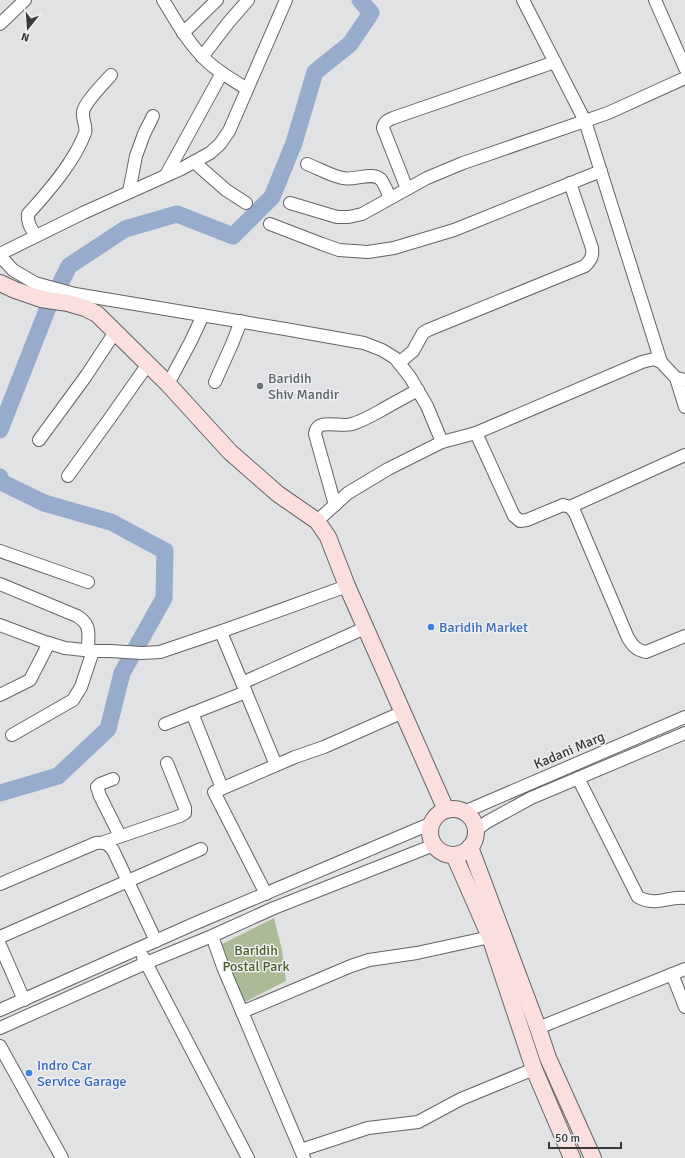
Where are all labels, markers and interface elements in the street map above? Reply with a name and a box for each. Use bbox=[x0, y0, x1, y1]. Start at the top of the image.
north arrow bbox=[8, 8, 48, 48]
text: N bbox=[20, 30, 31, 44]
place label: Baridih Shiv Mandir bbox=[268, 370, 340, 403]
marker: Baridih Shiv Mandir bbox=[255, 381, 265, 391]
place label: Baridih Market bbox=[439, 619, 528, 636]
marker: Baridih Market bbox=[426, 622, 436, 632]
street label: Kadani Marg bbox=[531, 728, 607, 773]
park label: Baridih Postal Park bbox=[222, 942, 290, 975]
place label: Indro Car Service Garage bbox=[37, 1057, 127, 1090]
marker: Indro Car Service Garage bbox=[24, 1068, 34, 1078]
scale bar bbox=[549, 1124, 621, 1150]
text: 50 m bbox=[555, 1131, 580, 1146]

